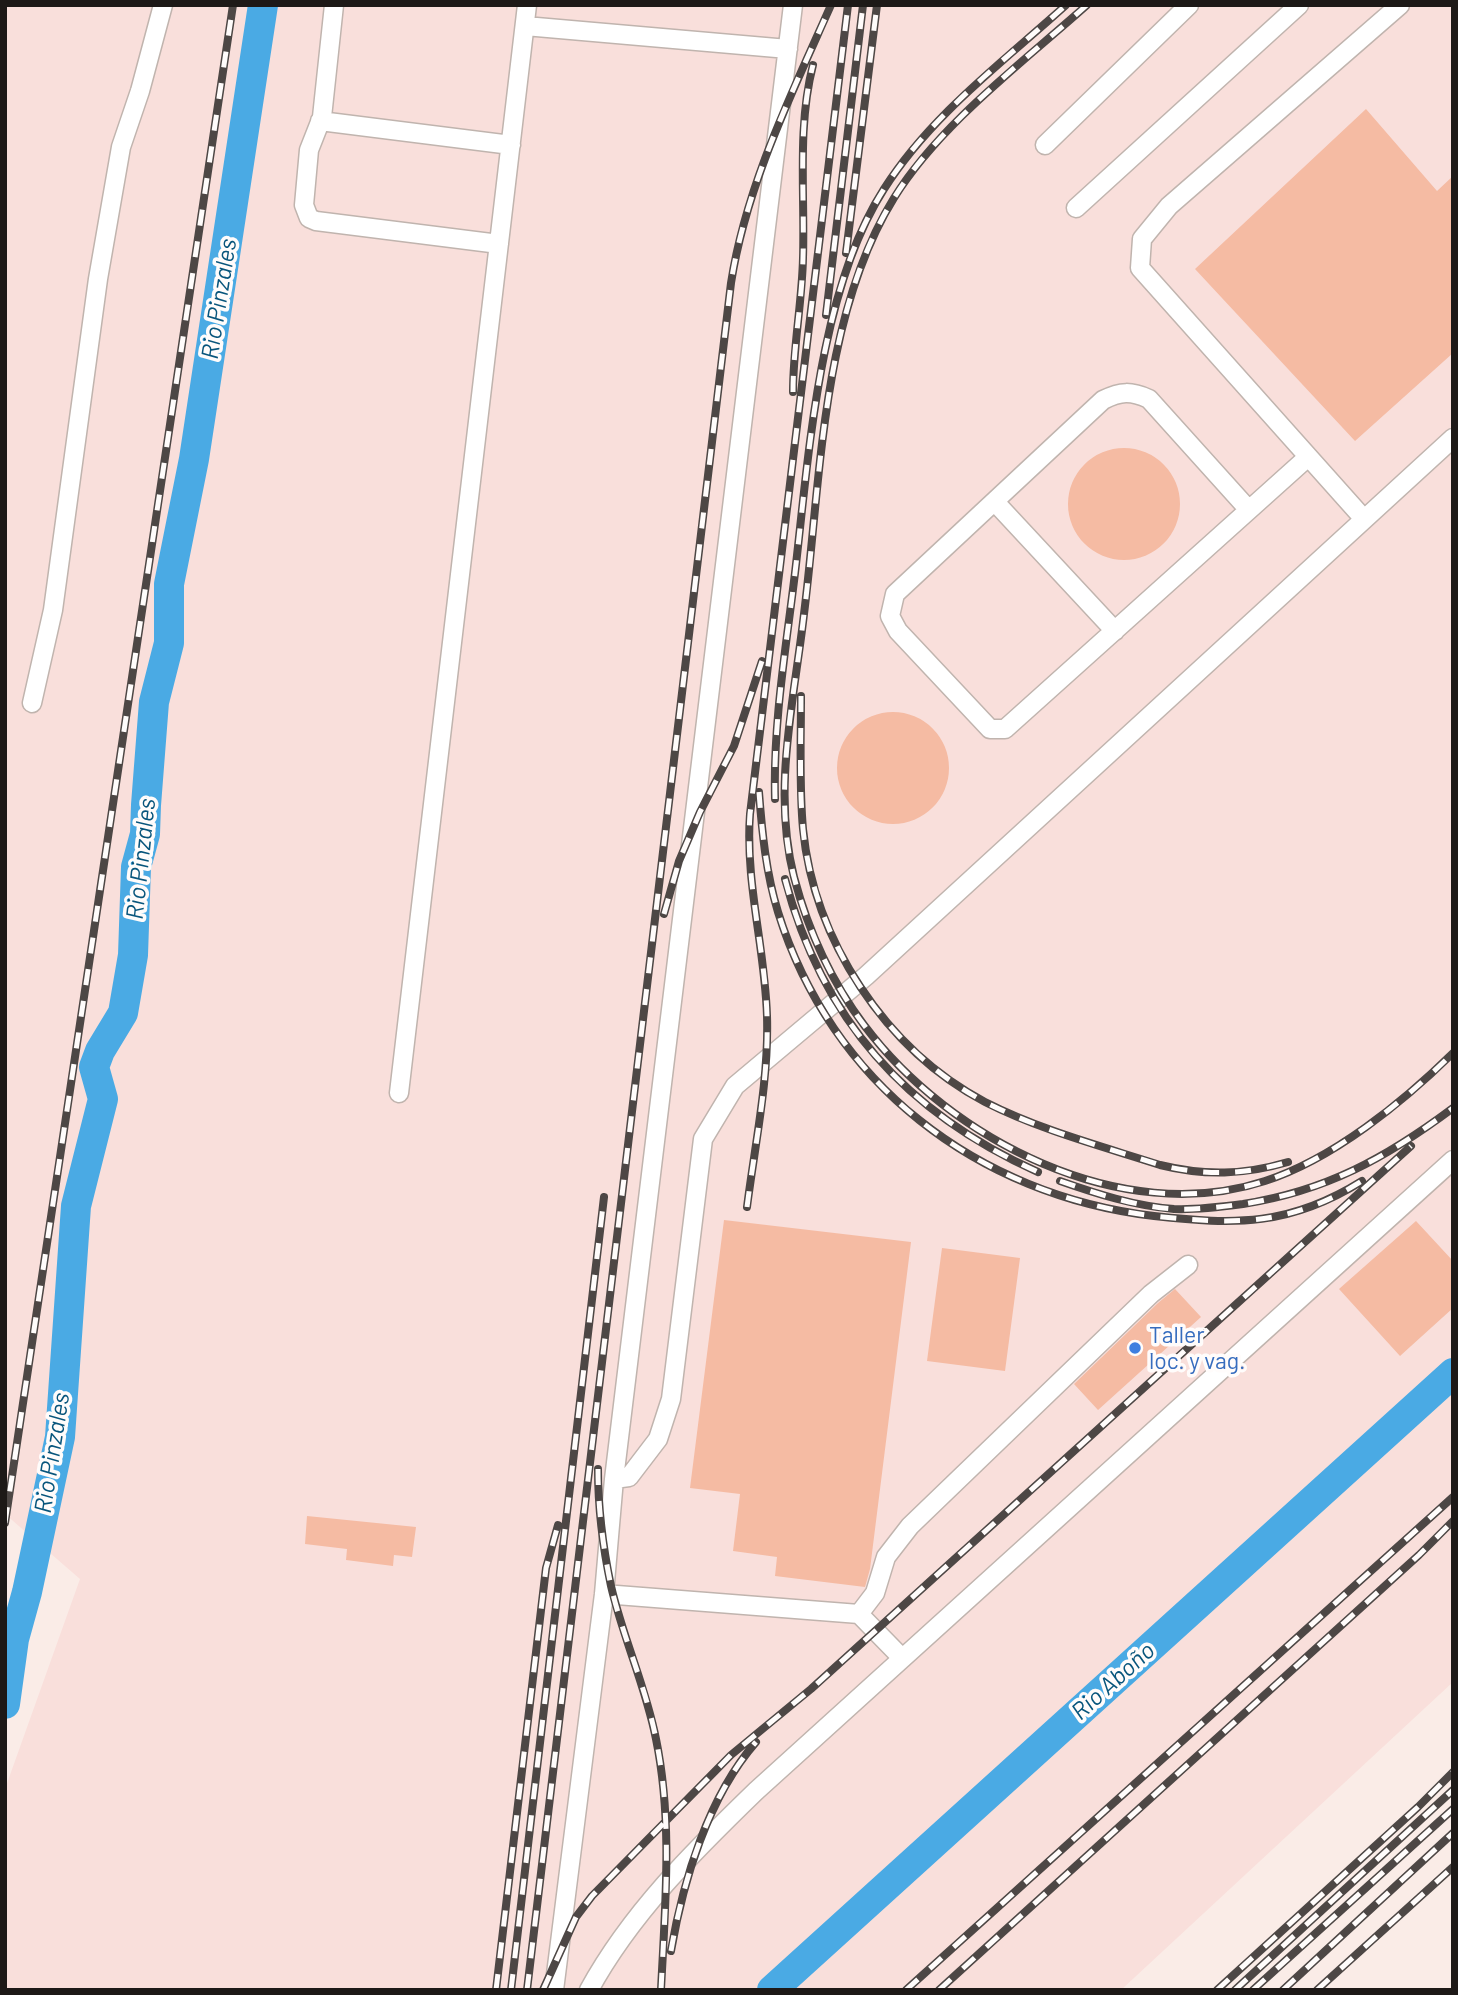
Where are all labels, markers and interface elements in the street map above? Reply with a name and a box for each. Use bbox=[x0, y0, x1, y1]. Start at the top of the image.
water label: Rio Pinzales bbox=[195, 237, 243, 361]
water label: Rio Pinzales bbox=[120, 797, 162, 921]
place label: Taller loc. y vag. bbox=[1149, 1321, 1245, 1375]
marker: Taller loc. y vag. bbox=[1127, 1340, 1143, 1356]
water label: Rio Pinzales bbox=[28, 1391, 76, 1515]
water label: Rio Aboño bbox=[1065, 1636, 1161, 1726]

